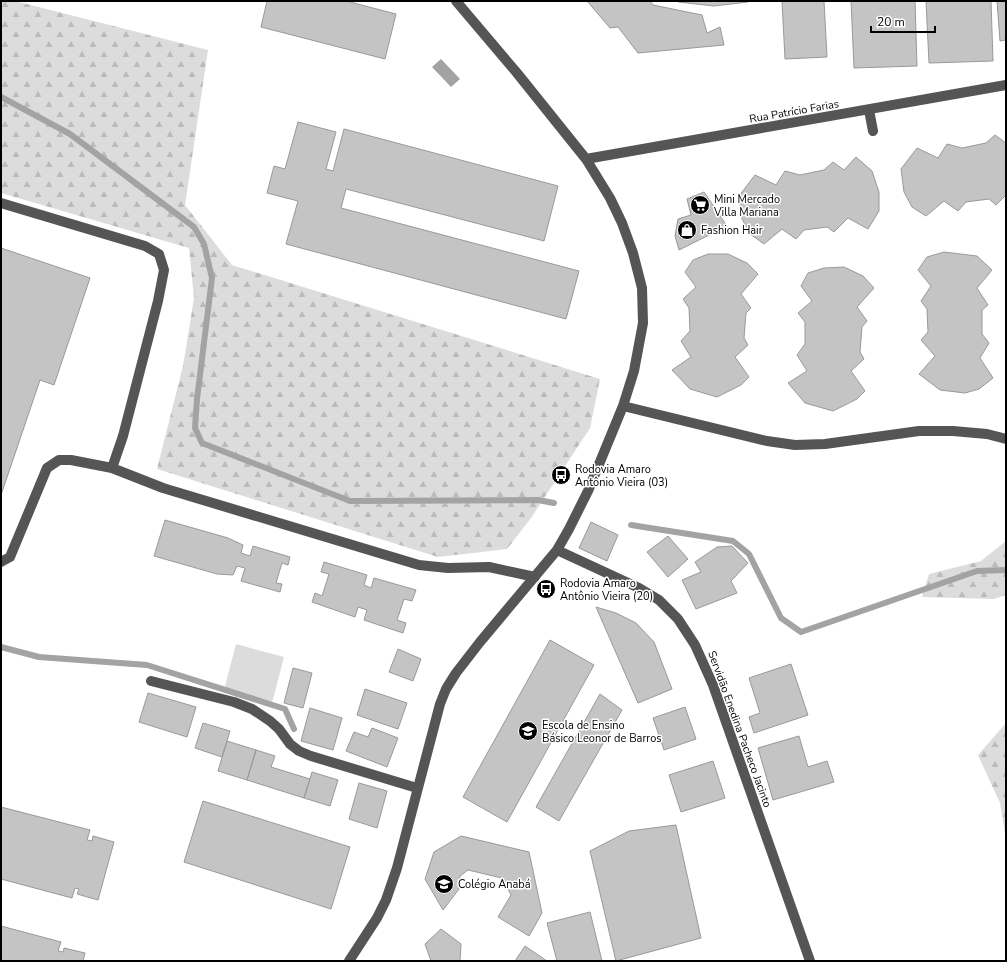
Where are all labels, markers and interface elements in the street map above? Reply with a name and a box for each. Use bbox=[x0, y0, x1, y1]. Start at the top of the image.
scale bar bbox=[871, 8, 935, 34]
text: 20 m bbox=[877, 14, 905, 30]
street label: Rua Patrício Farias bbox=[748, 96, 840, 127]
place label: Mini Mercado Villa Mariana bbox=[713, 192, 780, 220]
supermarket icon: Mini Mercado Villa Mariana bbox=[689, 194, 711, 216]
shop icon: Fashion Hair bbox=[676, 219, 698, 241]
place label: Fashion Hair bbox=[701, 223, 763, 238]
place label: Rodovia Amaro Antônio Vieira (03) bbox=[575, 462, 668, 490]
bus stop icon: Rodovia Amaro Antônio Vieira (03) bbox=[550, 464, 572, 486]
place label: Rodovia Amaro Antônio Vieira (20) bbox=[560, 576, 653, 604]
bus stop icon: Rodovia Amaro Antônio Vieira (20) bbox=[535, 578, 557, 600]
street label: Servidão Enedina Pacheco Jacinto bbox=[704, 649, 775, 810]
place label: Escola de Ensino Básico Leonor de Barros bbox=[542, 718, 662, 746]
school or university icon: Escola de Ensino Básico Leonor de Barros bbox=[517, 720, 539, 742]
school or university icon: Colégio Anabá bbox=[433, 873, 455, 895]
place label: Colégio Anabá bbox=[458, 877, 531, 892]

